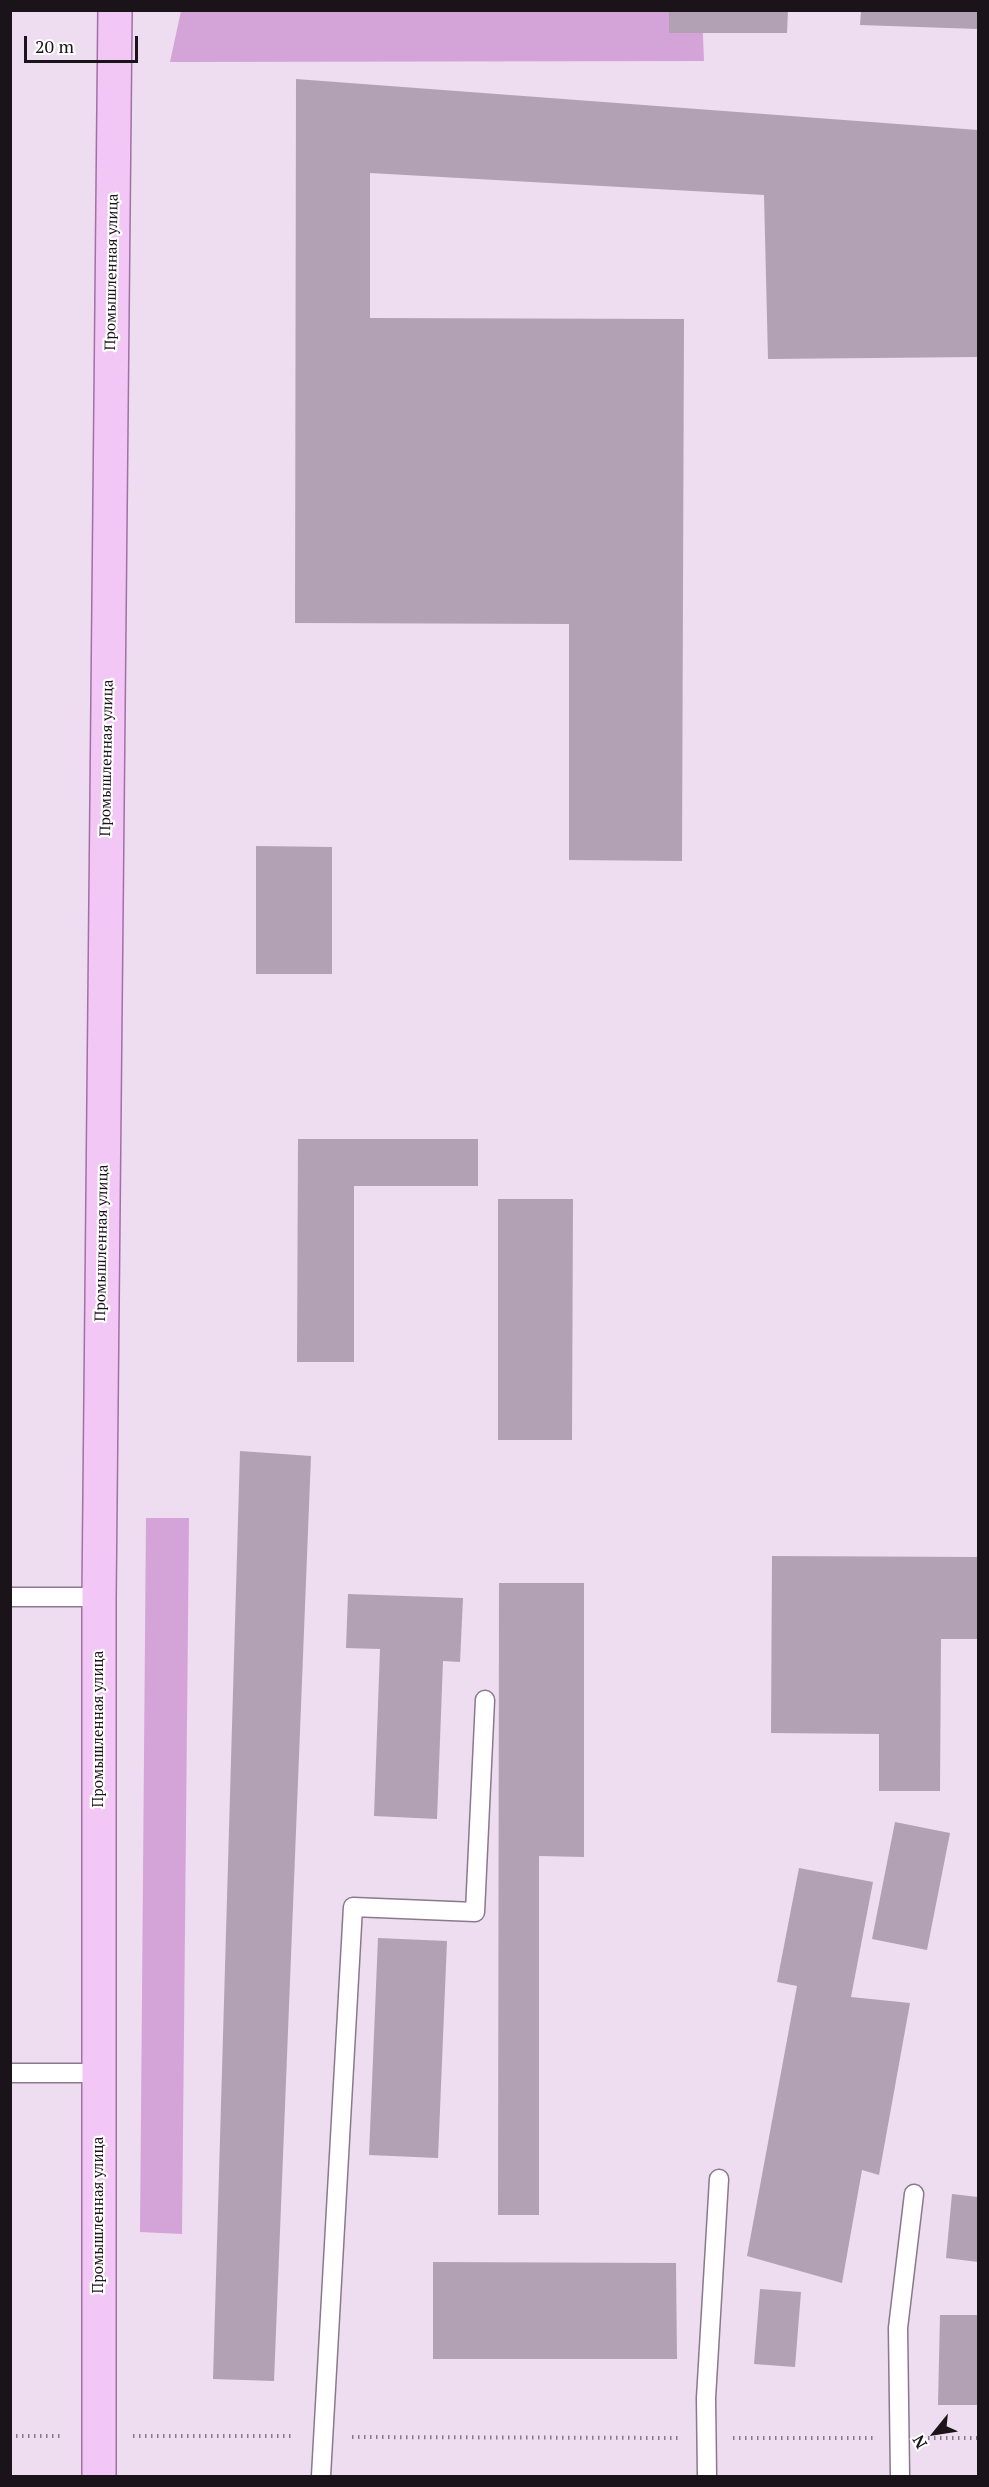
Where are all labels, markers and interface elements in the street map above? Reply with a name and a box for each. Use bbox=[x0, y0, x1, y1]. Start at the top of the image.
scale bar bbox=[27, 24, 141, 62]
text: 20 m bbox=[35, 34, 74, 58]
street label: Промышленная улица bbox=[102, 193, 122, 351]
street label: Промышленная улица bbox=[97, 679, 117, 837]
street label: Промышленная улица bbox=[92, 1164, 112, 1322]
street label: Промышленная улица bbox=[90, 1651, 108, 1807]
street label: Промышленная улица bbox=[90, 2137, 108, 2293]
north arrow bbox=[905, 2403, 965, 2463]
text: N bbox=[907, 2431, 932, 2453]

